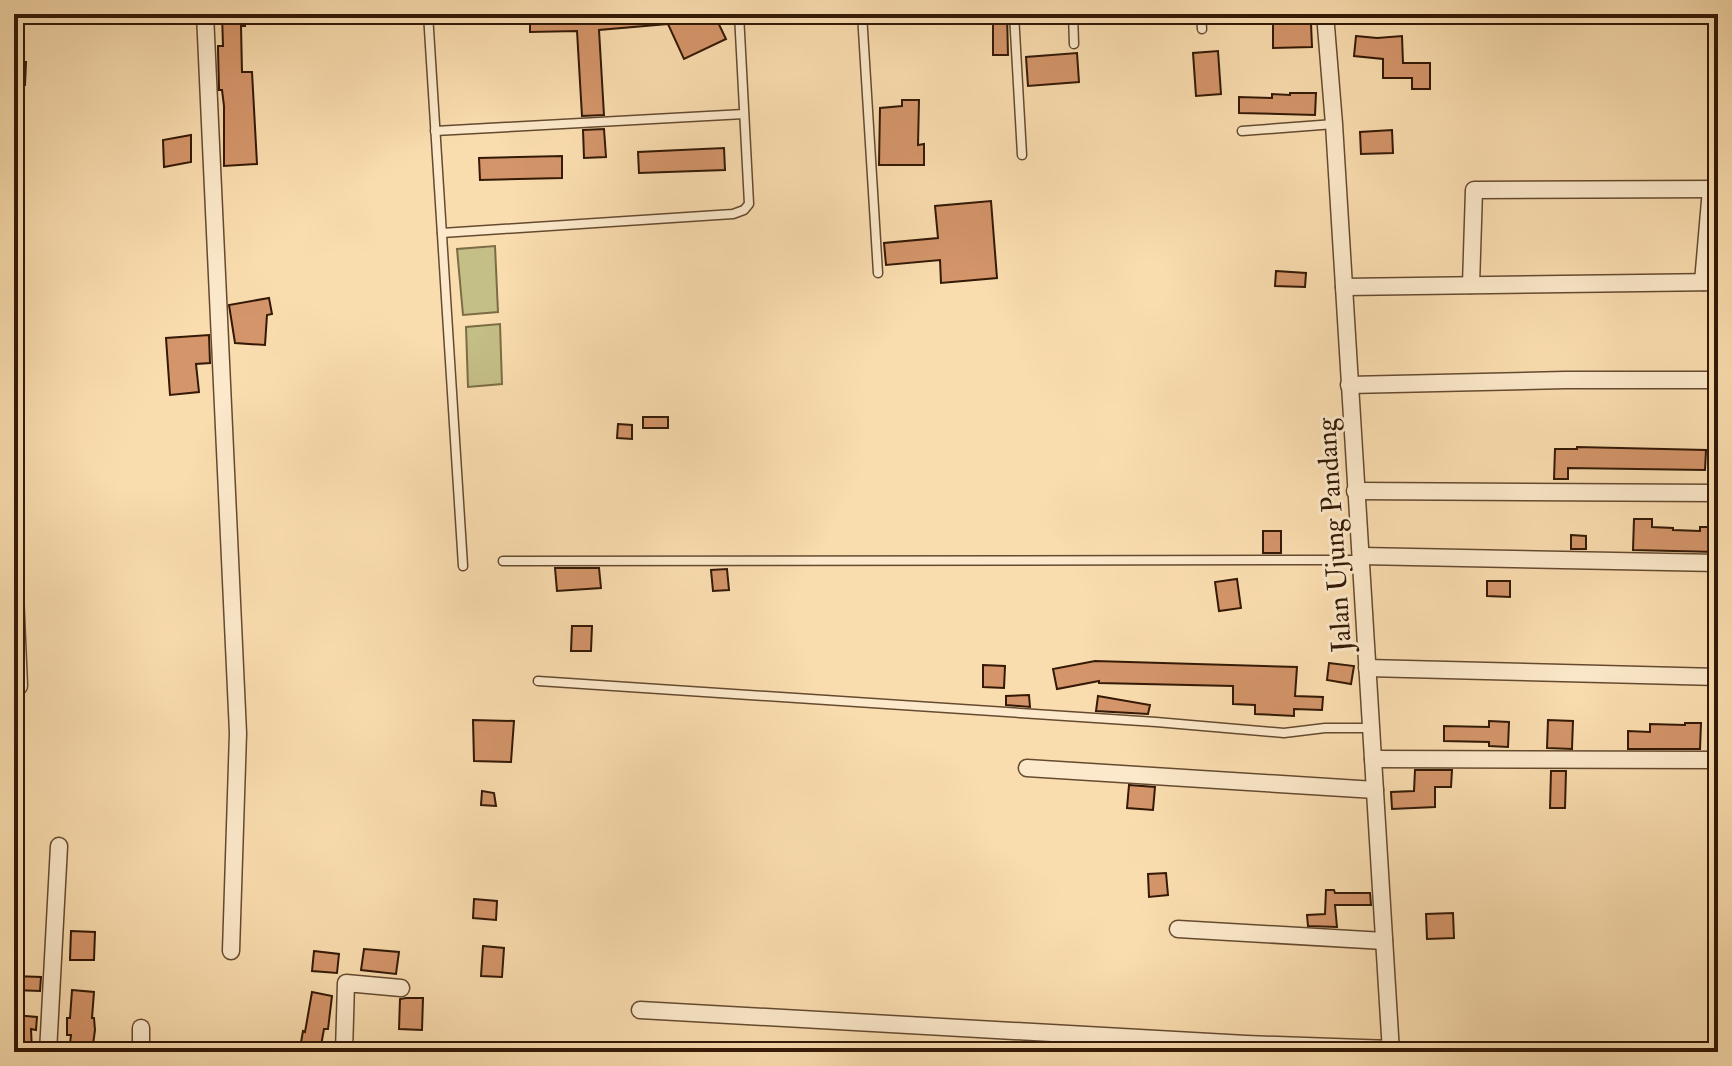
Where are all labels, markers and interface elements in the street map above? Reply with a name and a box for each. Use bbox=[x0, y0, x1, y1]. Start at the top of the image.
street label: Jalan Ujung Pandang bbox=[1309, 415, 1360, 654]

